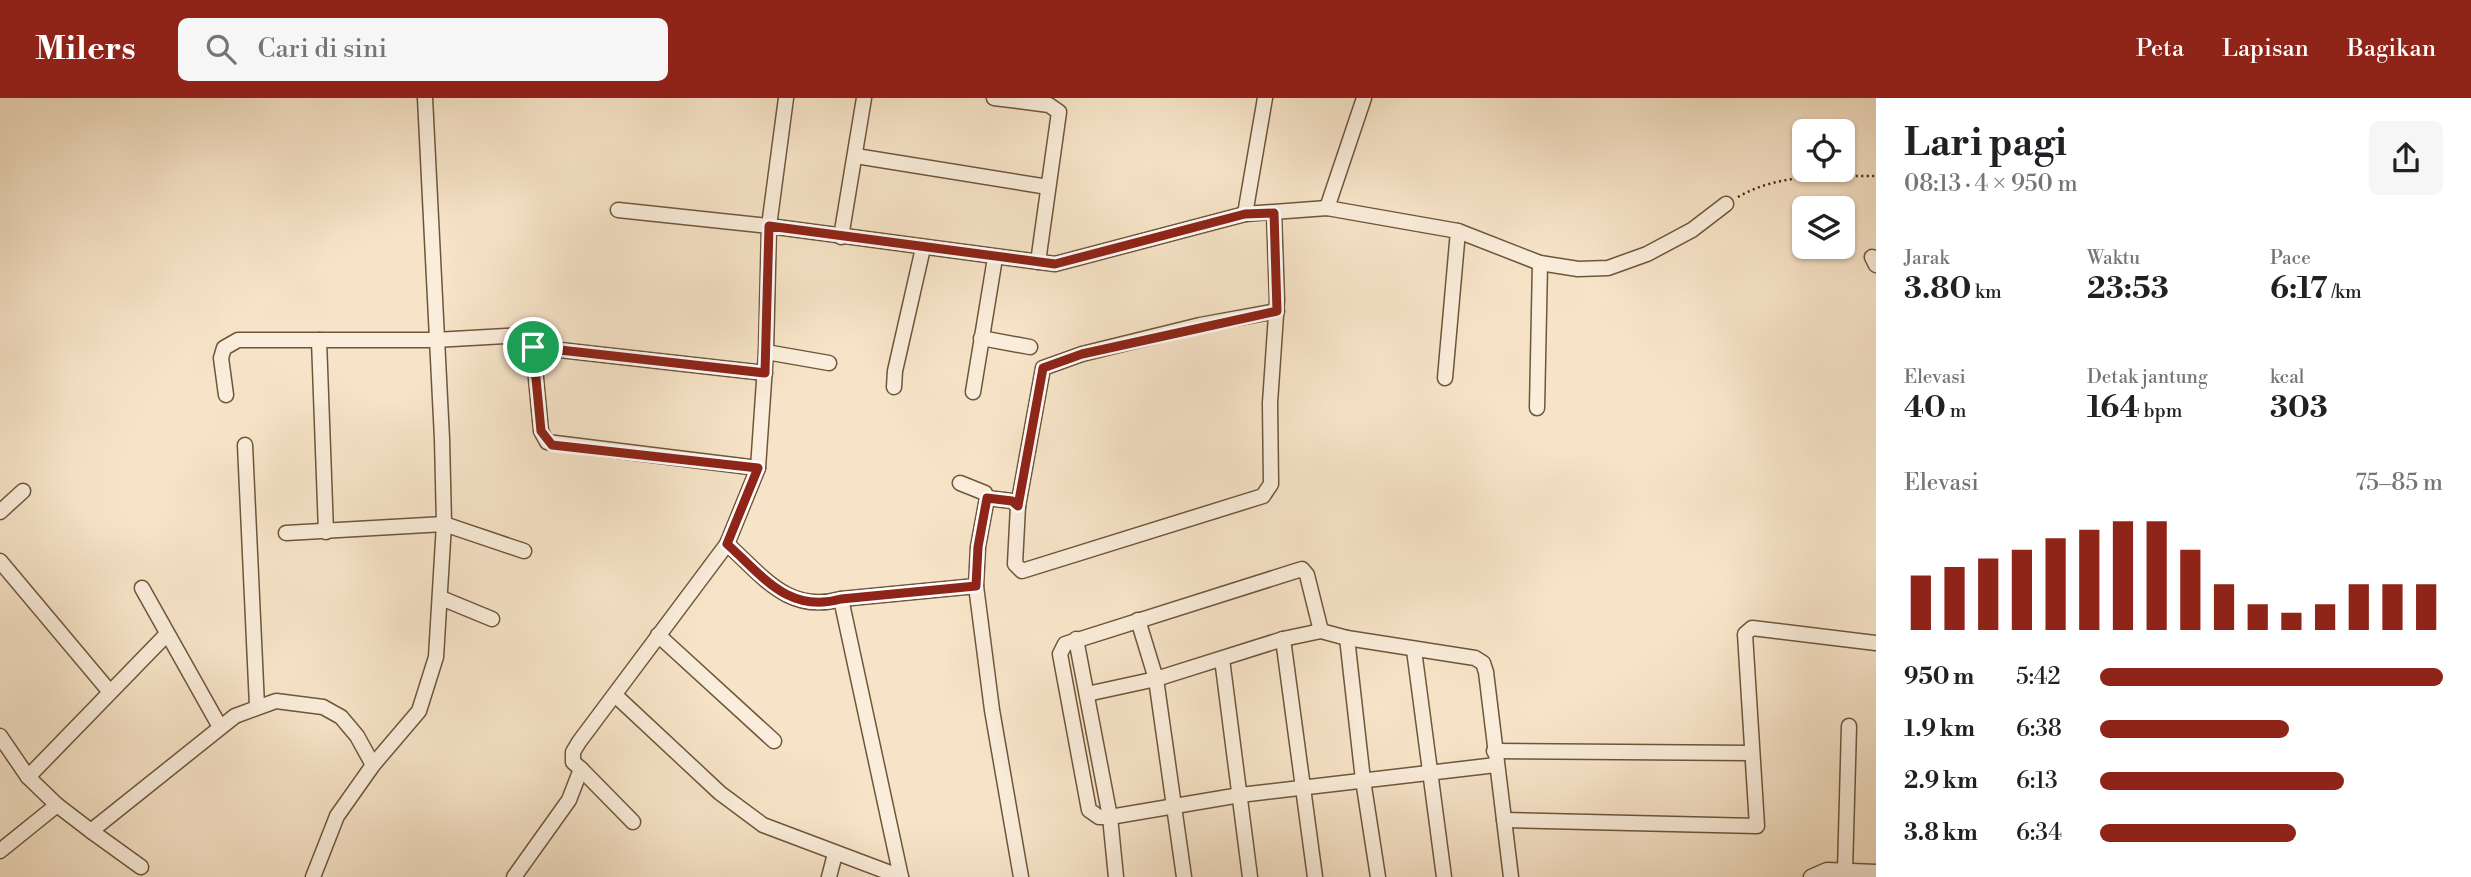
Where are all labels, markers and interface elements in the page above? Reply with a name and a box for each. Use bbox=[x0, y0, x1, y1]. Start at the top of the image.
search box bbox=[178, 18, 668, 81]
text: Milers bbox=[35, 29, 136, 70]
icon: search bbox=[202, 30, 240, 68]
text: Cari di sini bbox=[258, 33, 387, 65]
text: Peta bbox=[2136, 34, 2184, 64]
text: Lapisan bbox=[2222, 34, 2309, 64]
text: Bagikan bbox=[2347, 34, 2436, 64]
map controls bbox=[1792, 119, 1855, 259]
button: locate bbox=[1792, 119, 1855, 182]
text: Lari pagi bbox=[1904, 120, 2067, 167]
button: share bbox=[2369, 121, 2443, 195]
text: 08:13 · 4 × 950 m bbox=[1904, 170, 2078, 198]
button: layers bbox=[1792, 196, 1855, 259]
text: Jarak bbox=[1904, 246, 1949, 270]
text: Waktu bbox=[2087, 246, 2140, 270]
text: Pace bbox=[2270, 246, 2311, 270]
text: 3.80 bbox=[1904, 270, 1971, 308]
text: 23:53 bbox=[2087, 270, 2169, 308]
text: 6:17 bbox=[2270, 270, 2328, 308]
text: km bbox=[1971, 280, 2002, 304]
text: /km bbox=[2328, 280, 2362, 304]
pin bbox=[503, 317, 563, 377]
icon: arrive bbox=[514, 328, 552, 366]
text: Elevasi bbox=[1904, 365, 1966, 389]
text: Detak jantung bbox=[2087, 365, 2208, 389]
text: kcal bbox=[2270, 365, 2304, 389]
text: 40 bbox=[1904, 389, 1946, 427]
text: 164 bbox=[2087, 389, 2140, 427]
text: 303 bbox=[2270, 389, 2328, 427]
text: m bbox=[1946, 399, 1966, 423]
text: bpm bbox=[2140, 399, 2182, 423]
text: Elevasi bbox=[1904, 469, 1979, 497]
text: 75–85 m bbox=[2355, 469, 2443, 497]
text: 950 m bbox=[1904, 663, 1974, 691]
text: 5:42 bbox=[2016, 663, 2061, 691]
text: 1.9 km bbox=[1904, 715, 1975, 743]
text: 6:38 bbox=[2016, 715, 2062, 743]
text: 2.9 km bbox=[1904, 767, 1978, 795]
text: 6:13 bbox=[2016, 767, 2058, 795]
text: 3.8 km bbox=[1904, 819, 1978, 847]
text: 6:34 bbox=[2016, 819, 2062, 847]

